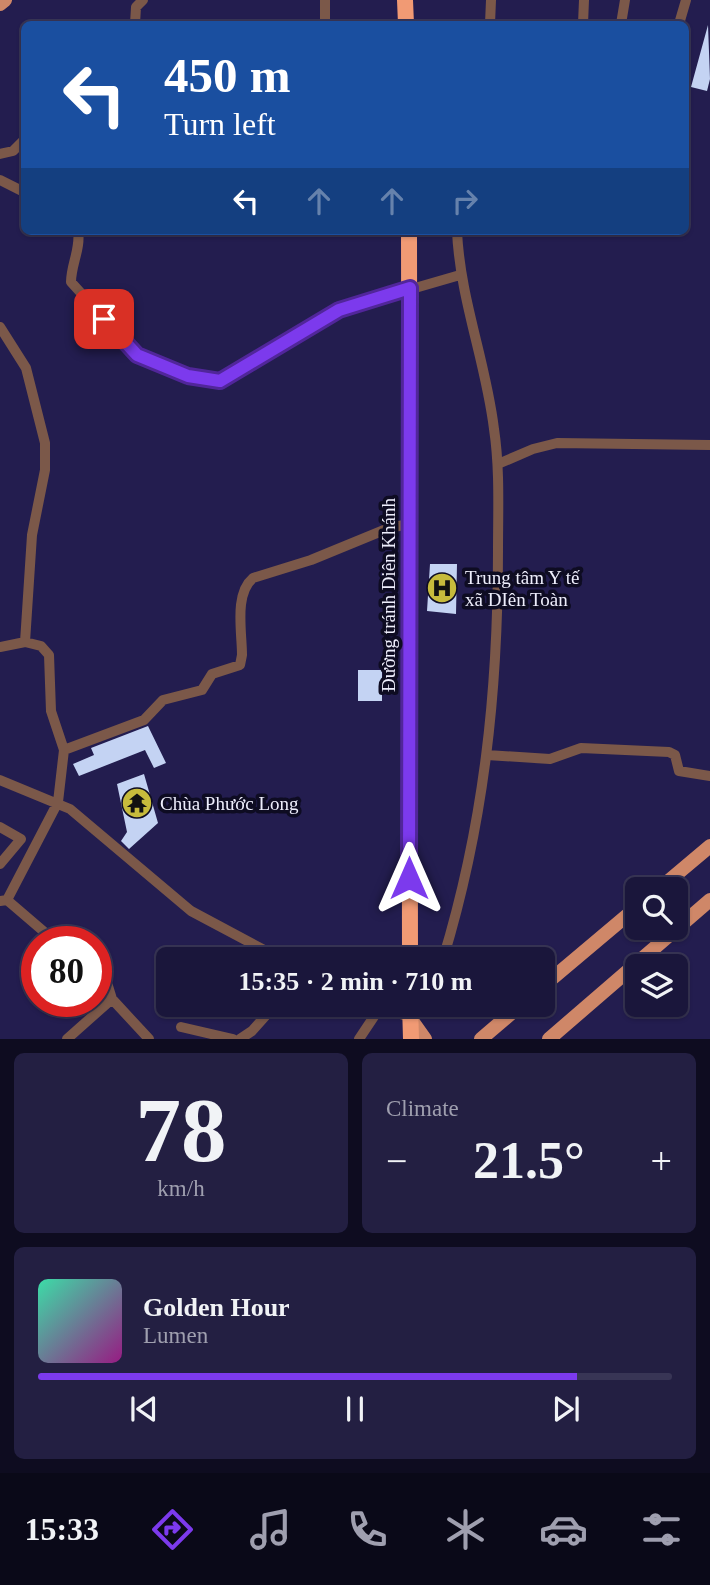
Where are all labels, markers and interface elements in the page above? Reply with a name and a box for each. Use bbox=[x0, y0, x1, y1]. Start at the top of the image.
text: 450 m bbox=[164, 48, 291, 103]
icon: left bbox=[49, 49, 140, 140]
text: Turn left bbox=[164, 106, 276, 142]
icon: left bbox=[227, 182, 265, 220]
icon: ahead bbox=[300, 182, 338, 220]
icon: ahead bbox=[373, 182, 411, 220]
icon: right bbox=[446, 182, 484, 220]
pin bbox=[74, 289, 134, 349]
icon: arrive bbox=[85, 300, 123, 338]
street label: Đường tránh Diên Khánh bbox=[378, 498, 399, 692]
place label: Trung tâm Y tế xã DIên Toàn bbox=[465, 567, 580, 610]
hospital icon: Trung tâm Y tế xã DIên Toàn bbox=[425, 571, 459, 605]
temple icon: Chùa Phước Long bbox=[120, 786, 154, 820]
place label: Chùa Phước Long bbox=[160, 793, 299, 814]
position arrow bbox=[372, 841, 446, 915]
map controls bbox=[625, 877, 688, 1017]
button: search bbox=[625, 877, 688, 940]
speed limit sign: 80 bbox=[21, 926, 112, 1017]
button: layers bbox=[625, 954, 688, 1017]
text: 15:35 · 2 min · 710 m bbox=[239, 967, 473, 996]
text: 78 bbox=[136, 1080, 227, 1181]
text: Climate bbox=[386, 1096, 459, 1121]
text: 21.5° bbox=[473, 1132, 585, 1189]
text: − bbox=[386, 1140, 407, 1182]
text: + bbox=[651, 1140, 672, 1182]
text: km/h bbox=[157, 1176, 205, 1201]
text: Golden Hour bbox=[143, 1293, 290, 1322]
text: Lumen bbox=[143, 1323, 208, 1348]
icon: previous bbox=[125, 1390, 163, 1428]
icon: pause bbox=[336, 1390, 374, 1428]
icon: next bbox=[547, 1390, 585, 1428]
icon: directions bbox=[148, 1505, 197, 1554]
icon: music bbox=[246, 1505, 295, 1554]
icon: phone bbox=[343, 1505, 392, 1554]
icon: climate bbox=[441, 1505, 490, 1554]
icon: car bbox=[539, 1505, 588, 1554]
icon: filters bbox=[637, 1505, 686, 1554]
text: 15:33 bbox=[24, 1511, 99, 1547]

